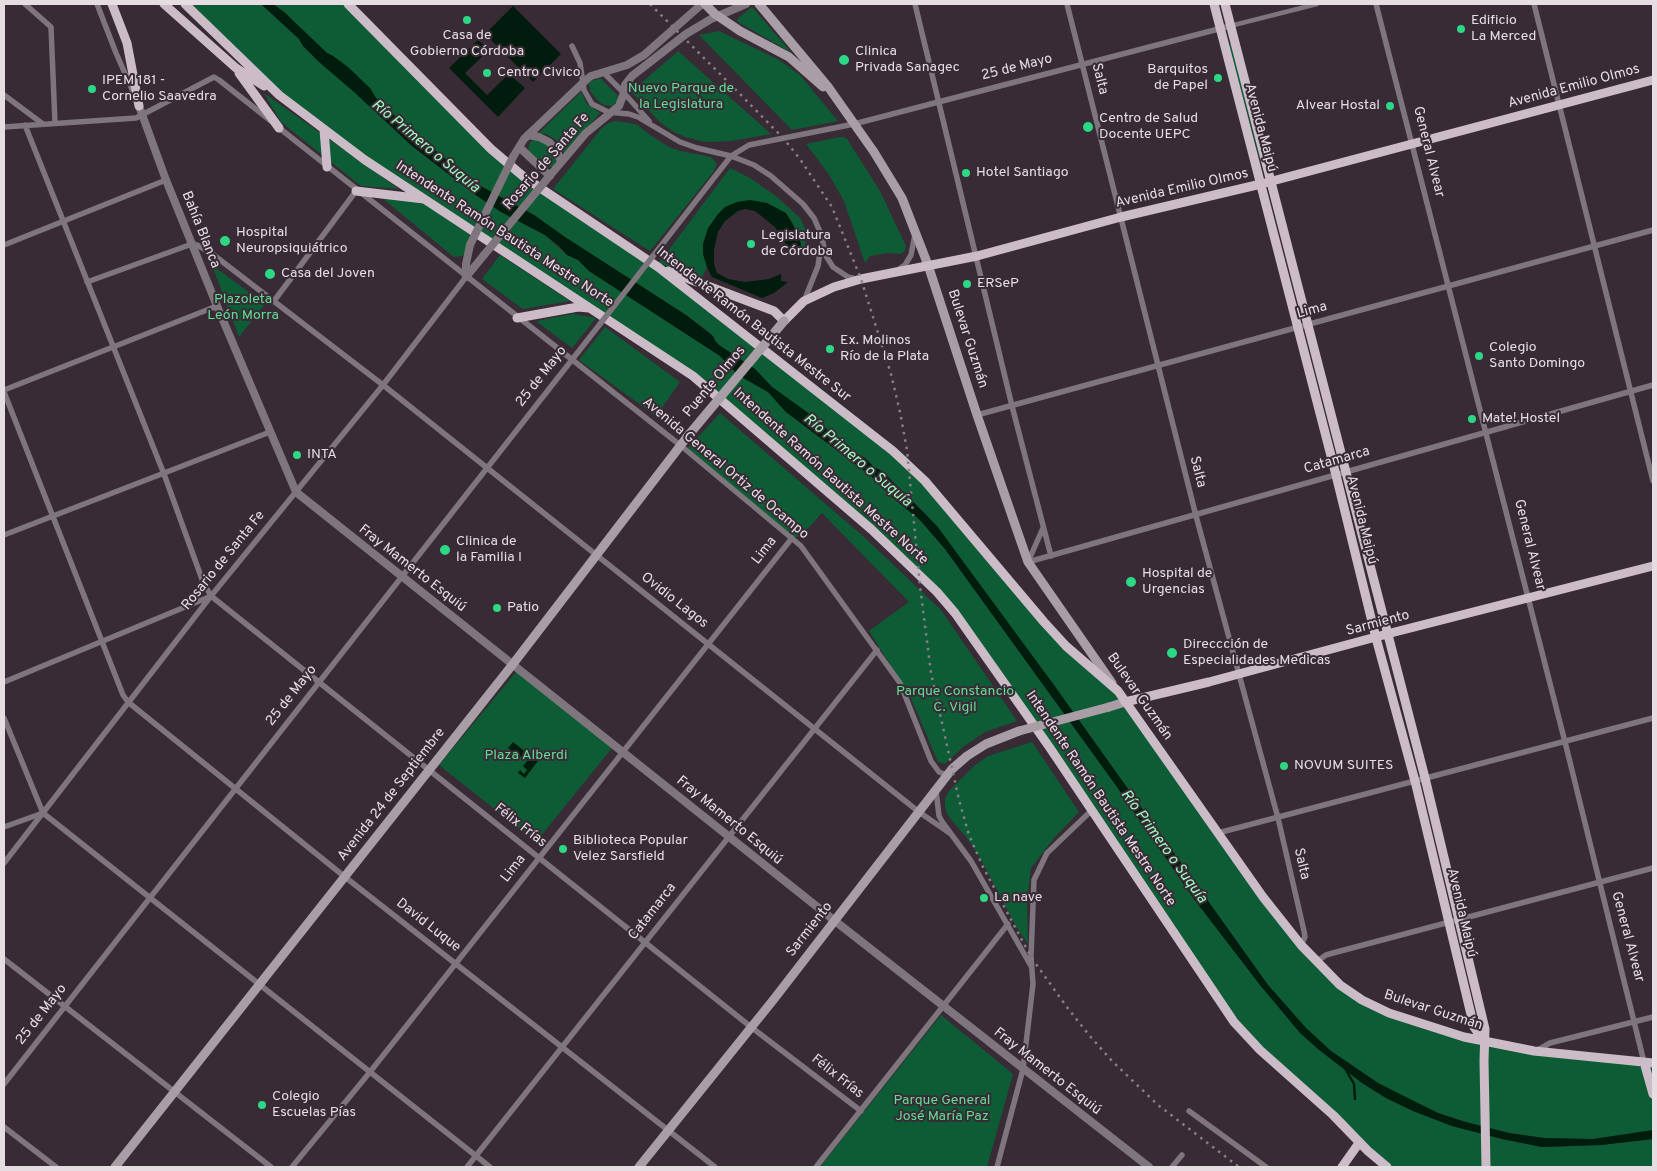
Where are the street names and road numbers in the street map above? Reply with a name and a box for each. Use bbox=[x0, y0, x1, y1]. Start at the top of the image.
street label: 25 de Mayo bbox=[980, 51, 1054, 85]
street label: Salta bbox=[1087, 61, 1111, 97]
street label: Avenida Emilio Olmos bbox=[1506, 61, 1642, 113]
street label: Avenida Maipú bbox=[1240, 82, 1280, 174]
street label: General Alvear bbox=[1409, 105, 1447, 199]
street label: Rosario de Santa Fe bbox=[500, 110, 594, 214]
street label: Intendente Ramón Bautista Mestre Norte bbox=[392, 158, 616, 312]
street label: Avenida Emilio Olmos bbox=[1114, 166, 1250, 212]
street label: Bahía Blanca bbox=[177, 189, 223, 271]
street label: Intendente Ramón Bautista Mestre Sur bbox=[652, 244, 854, 406]
street label: Bulevar Guzmán bbox=[943, 287, 991, 391]
street label: Lima bbox=[1295, 299, 1329, 323]
street label: 25 de Mayo bbox=[513, 343, 571, 411]
street label: Puente Olmos bbox=[680, 343, 750, 421]
street label: Intendente Ramón Bautista Mestre Norte bbox=[729, 385, 931, 569]
street label: Avenida General Ortiz de Ocampo bbox=[638, 394, 812, 544]
street label: Catamarca bbox=[1302, 444, 1372, 478]
street label: Salta bbox=[1185, 454, 1209, 490]
street label: Avenida Maipú bbox=[1342, 474, 1380, 566]
street label: General Alvear bbox=[1510, 498, 1548, 592]
street label: Rosario de Santa Fe bbox=[179, 508, 269, 614]
street label: Fray Mamerto Esquiú bbox=[355, 522, 469, 616]
street label: Lima bbox=[749, 534, 781, 568]
street label: Ovidio Lagos bbox=[637, 570, 711, 632]
street label: Sarmiento bbox=[1344, 607, 1412, 641]
street label: Bulevar Guzmán bbox=[1103, 650, 1175, 744]
street label: 25 de Mayo bbox=[263, 662, 321, 730]
street label: Intendente Ramón Bautista Mestre Norte bbox=[1021, 688, 1179, 910]
street label: Avenida 24 de Septiembre bbox=[335, 725, 449, 865]
street label: Fray Mamerto Esquiú bbox=[672, 773, 786, 869]
street label: Félix Frías bbox=[490, 800, 550, 852]
street label: Salta bbox=[1289, 847, 1313, 881]
street label: Lima bbox=[498, 852, 530, 886]
street label: Avenida Maipú bbox=[1443, 867, 1479, 959]
street label: Catamarca bbox=[626, 880, 680, 944]
street label: General Alvear bbox=[1607, 890, 1647, 984]
street label: David Luque bbox=[392, 896, 464, 956]
street label: Sarmiento bbox=[783, 899, 837, 961]
street label: 25 de Mayo bbox=[13, 981, 71, 1049]
street label: Bulevar Guzmán bbox=[1381, 987, 1485, 1035]
street label: Fray Mamerto Esquiú bbox=[990, 1025, 1104, 1119]
street label: Félix Frías bbox=[807, 1051, 867, 1103]

